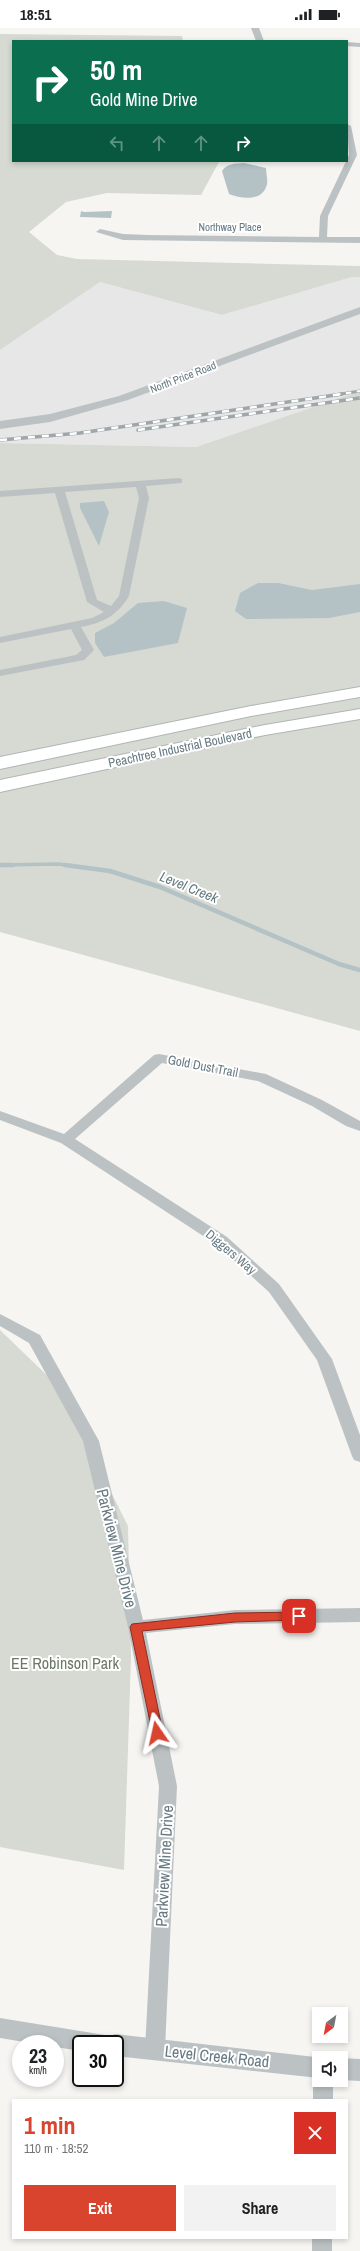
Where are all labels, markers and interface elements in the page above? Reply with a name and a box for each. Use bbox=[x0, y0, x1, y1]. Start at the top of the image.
text: 18:51 bbox=[20, 4, 51, 25]
text: 50 m bbox=[90, 51, 142, 89]
icon: right bbox=[24, 56, 76, 108]
text: Gold Mine Drive bbox=[90, 87, 197, 112]
icon: left bbox=[106, 132, 128, 154]
icon: ahead bbox=[148, 132, 170, 154]
icon: ahead bbox=[190, 132, 212, 154]
icon: right bbox=[232, 132, 254, 154]
street label: Northway Place bbox=[198, 220, 262, 234]
street label: North Price Road bbox=[148, 358, 218, 396]
street label: Peachtree Industrial Boulevard bbox=[107, 724, 253, 772]
water label: Level Creek bbox=[157, 867, 222, 907]
street label: Gold Dust Trail bbox=[166, 1051, 240, 1081]
street label: Diggers Way bbox=[202, 1226, 260, 1279]
street label: Parkview Mine Drive bbox=[92, 1486, 142, 1610]
pin bbox=[282, 1599, 316, 1633]
icon: arrive bbox=[288, 1605, 310, 1627]
park label: EE Robinson Park bbox=[11, 1652, 119, 1674]
position arrow bbox=[136, 1712, 178, 1754]
street label: Parkview Mine Drive bbox=[150, 1805, 178, 1927]
north arrow bbox=[312, 2007, 348, 2043]
map controls bbox=[312, 2007, 348, 2087]
speed limit sign: 30 bbox=[72, 2035, 124, 2087]
street label: Level Creek Road bbox=[164, 2040, 270, 2072]
text: 23 bbox=[29, 2042, 47, 2069]
button: sound bbox=[312, 2051, 348, 2087]
text: km/h bbox=[29, 2064, 47, 2077]
text: 1 min bbox=[24, 2109, 75, 2141]
button: close bbox=[294, 2112, 336, 2154]
text: 110 m · 18:52 bbox=[24, 2140, 88, 2157]
button: Exit bbox=[24, 2185, 176, 2231]
button: Share bbox=[184, 2185, 336, 2231]

